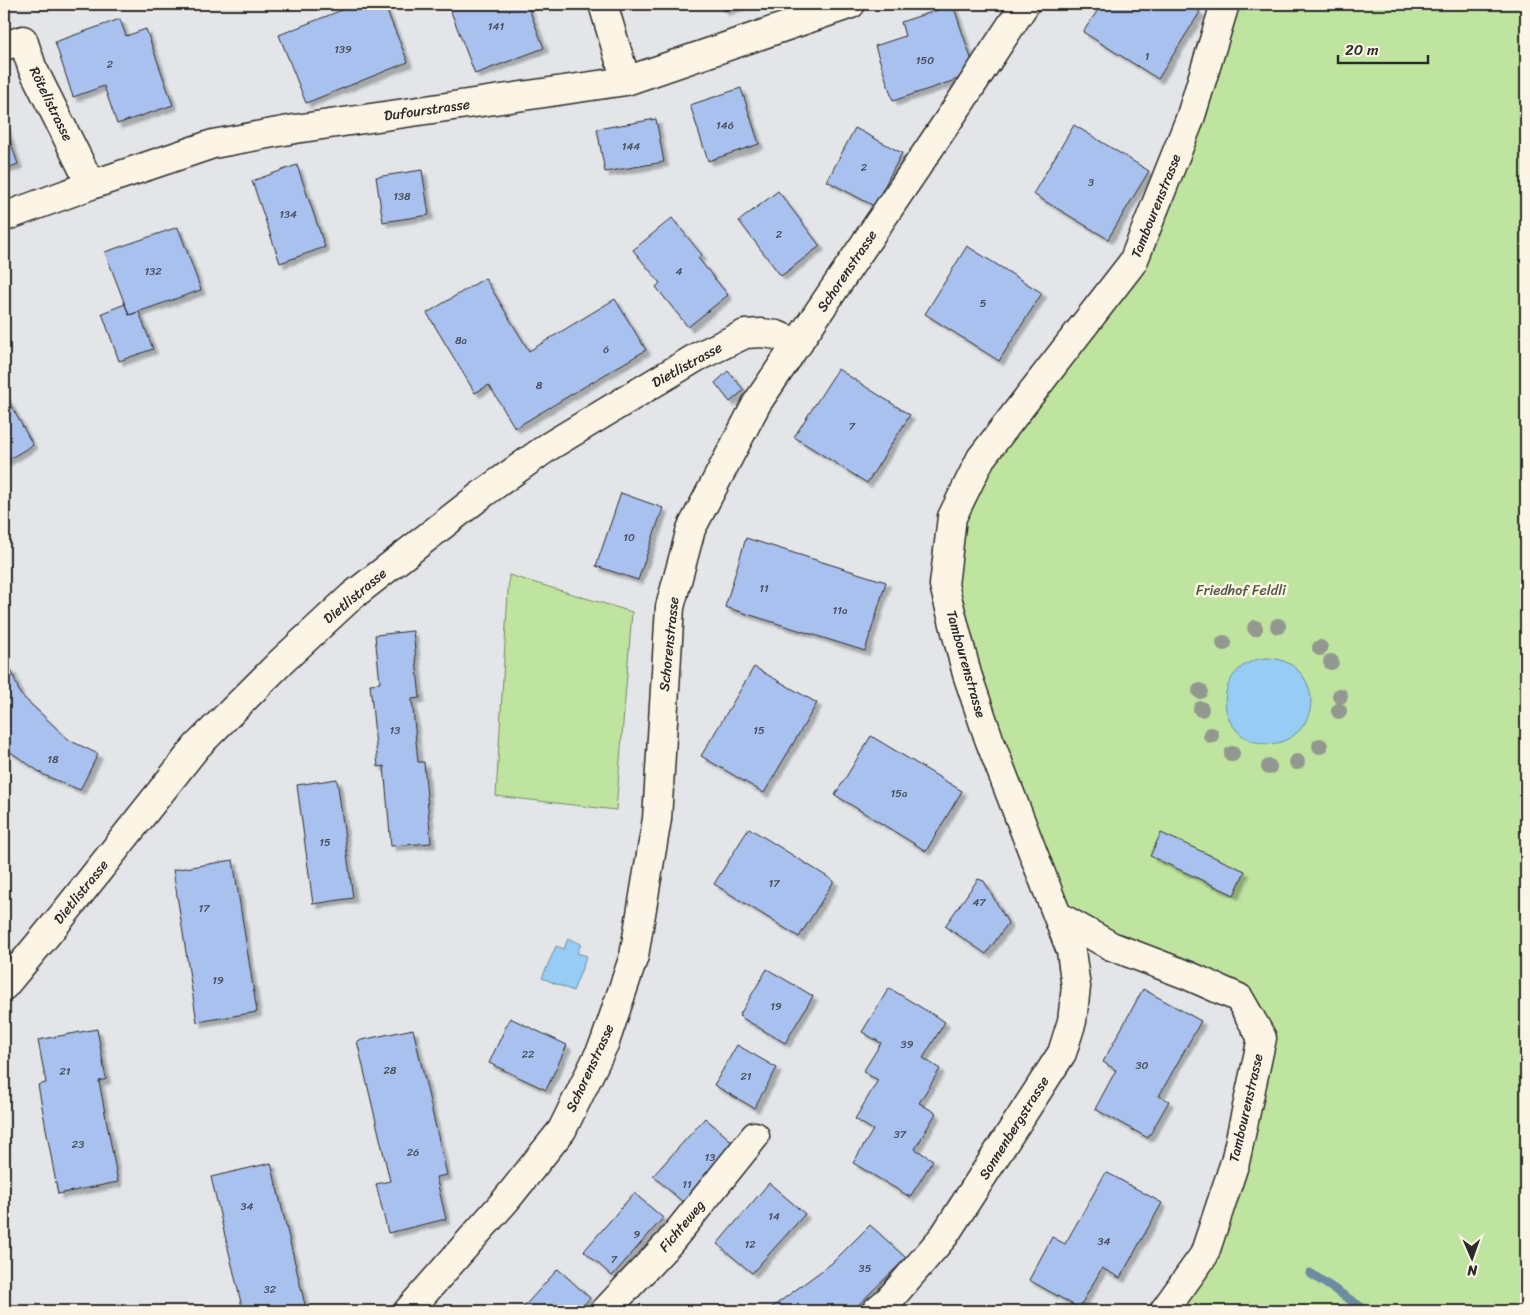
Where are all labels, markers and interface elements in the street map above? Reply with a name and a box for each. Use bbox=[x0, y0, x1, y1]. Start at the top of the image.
house number: 141 bbox=[488, 17, 504, 36]
scale bar bbox=[1338, 32, 1428, 64]
text: 20 m bbox=[1345, 37, 1379, 63]
house number: 139 bbox=[334, 40, 352, 59]
house number: 1 bbox=[1145, 47, 1150, 66]
house number: 150 bbox=[916, 51, 934, 70]
house number: 2 bbox=[107, 55, 114, 74]
street label: Rötelistrasse bbox=[22, 62, 80, 146]
street label: Dufourstrasse bbox=[382, 92, 472, 128]
house number: 146 bbox=[716, 116, 734, 135]
house number: 144 bbox=[622, 137, 640, 156]
street label: Tambourenstrasse bbox=[1124, 150, 1188, 262]
house number: 2 bbox=[861, 158, 868, 177]
house number: 3 bbox=[1088, 173, 1094, 192]
house number: 138 bbox=[393, 187, 411, 206]
house number: 134 bbox=[279, 205, 297, 224]
house number: 2 bbox=[776, 225, 783, 244]
street label: Schorenstrasse bbox=[810, 225, 884, 317]
house number: 132 bbox=[144, 262, 162, 281]
house number: 4 bbox=[676, 262, 683, 281]
house number: 5 bbox=[980, 294, 987, 313]
house number: 8a bbox=[455, 331, 468, 350]
street label: Dietlistrasse bbox=[647, 335, 727, 395]
house number: 6 bbox=[603, 340, 609, 359]
house number: 8 bbox=[536, 376, 543, 395]
house number: 7 bbox=[849, 417, 856, 436]
house number: 10 bbox=[623, 528, 635, 547]
street label: Dietlistrasse bbox=[317, 562, 393, 630]
park label: Friedhof Feldli bbox=[1196, 578, 1287, 603]
house number: 11 bbox=[759, 579, 769, 598]
street label: Schorenstrasse bbox=[652, 595, 686, 693]
house number: 11a bbox=[833, 601, 848, 620]
street label: Tambourenstrasse bbox=[939, 607, 993, 721]
house number: 13 bbox=[390, 721, 400, 740]
house number: 15 bbox=[753, 721, 765, 740]
house number: 18 bbox=[47, 750, 59, 769]
house number: 15a bbox=[891, 784, 908, 803]
house number: 15 bbox=[319, 833, 331, 852]
street label: Dietlistrasse bbox=[47, 854, 115, 930]
house number: 17 bbox=[769, 874, 780, 893]
house number: 47 bbox=[972, 893, 986, 912]
house number: 17 bbox=[199, 899, 210, 918]
house number: 19 bbox=[212, 971, 224, 990]
house number: 19 bbox=[770, 997, 782, 1016]
street label: Schorenstrasse bbox=[559, 1020, 621, 1116]
house number: 39 bbox=[901, 1035, 914, 1054]
house number: 22 bbox=[522, 1045, 535, 1064]
street label: Tambourenstrasse bbox=[1221, 1051, 1271, 1165]
house number: 30 bbox=[1136, 1056, 1149, 1075]
house number: 28 bbox=[384, 1061, 397, 1080]
house number: 21 bbox=[59, 1062, 71, 1081]
house number: 21 bbox=[740, 1067, 752, 1086]
street label: Sonnenbergstrasse bbox=[972, 1071, 1056, 1185]
house number: 37 bbox=[894, 1125, 907, 1144]
house number: 23 bbox=[72, 1135, 84, 1154]
house number: 26 bbox=[407, 1143, 419, 1162]
house number: 13 bbox=[705, 1148, 715, 1167]
house number: 11 bbox=[682, 1175, 692, 1194]
street label: Fichteweg bbox=[652, 1194, 712, 1258]
house number: 34 bbox=[241, 1197, 254, 1216]
house number: 14 bbox=[768, 1207, 780, 1226]
house number: 9 bbox=[634, 1225, 641, 1244]
house number: 34 bbox=[1098, 1232, 1111, 1251]
north arrow bbox=[1448, 1232, 1498, 1282]
house number: 12 bbox=[744, 1235, 756, 1254]
house number: 7 bbox=[611, 1250, 618, 1269]
text: N bbox=[1467, 1258, 1479, 1283]
house number: 35 bbox=[859, 1259, 872, 1278]
house number: 32 bbox=[264, 1280, 277, 1299]

